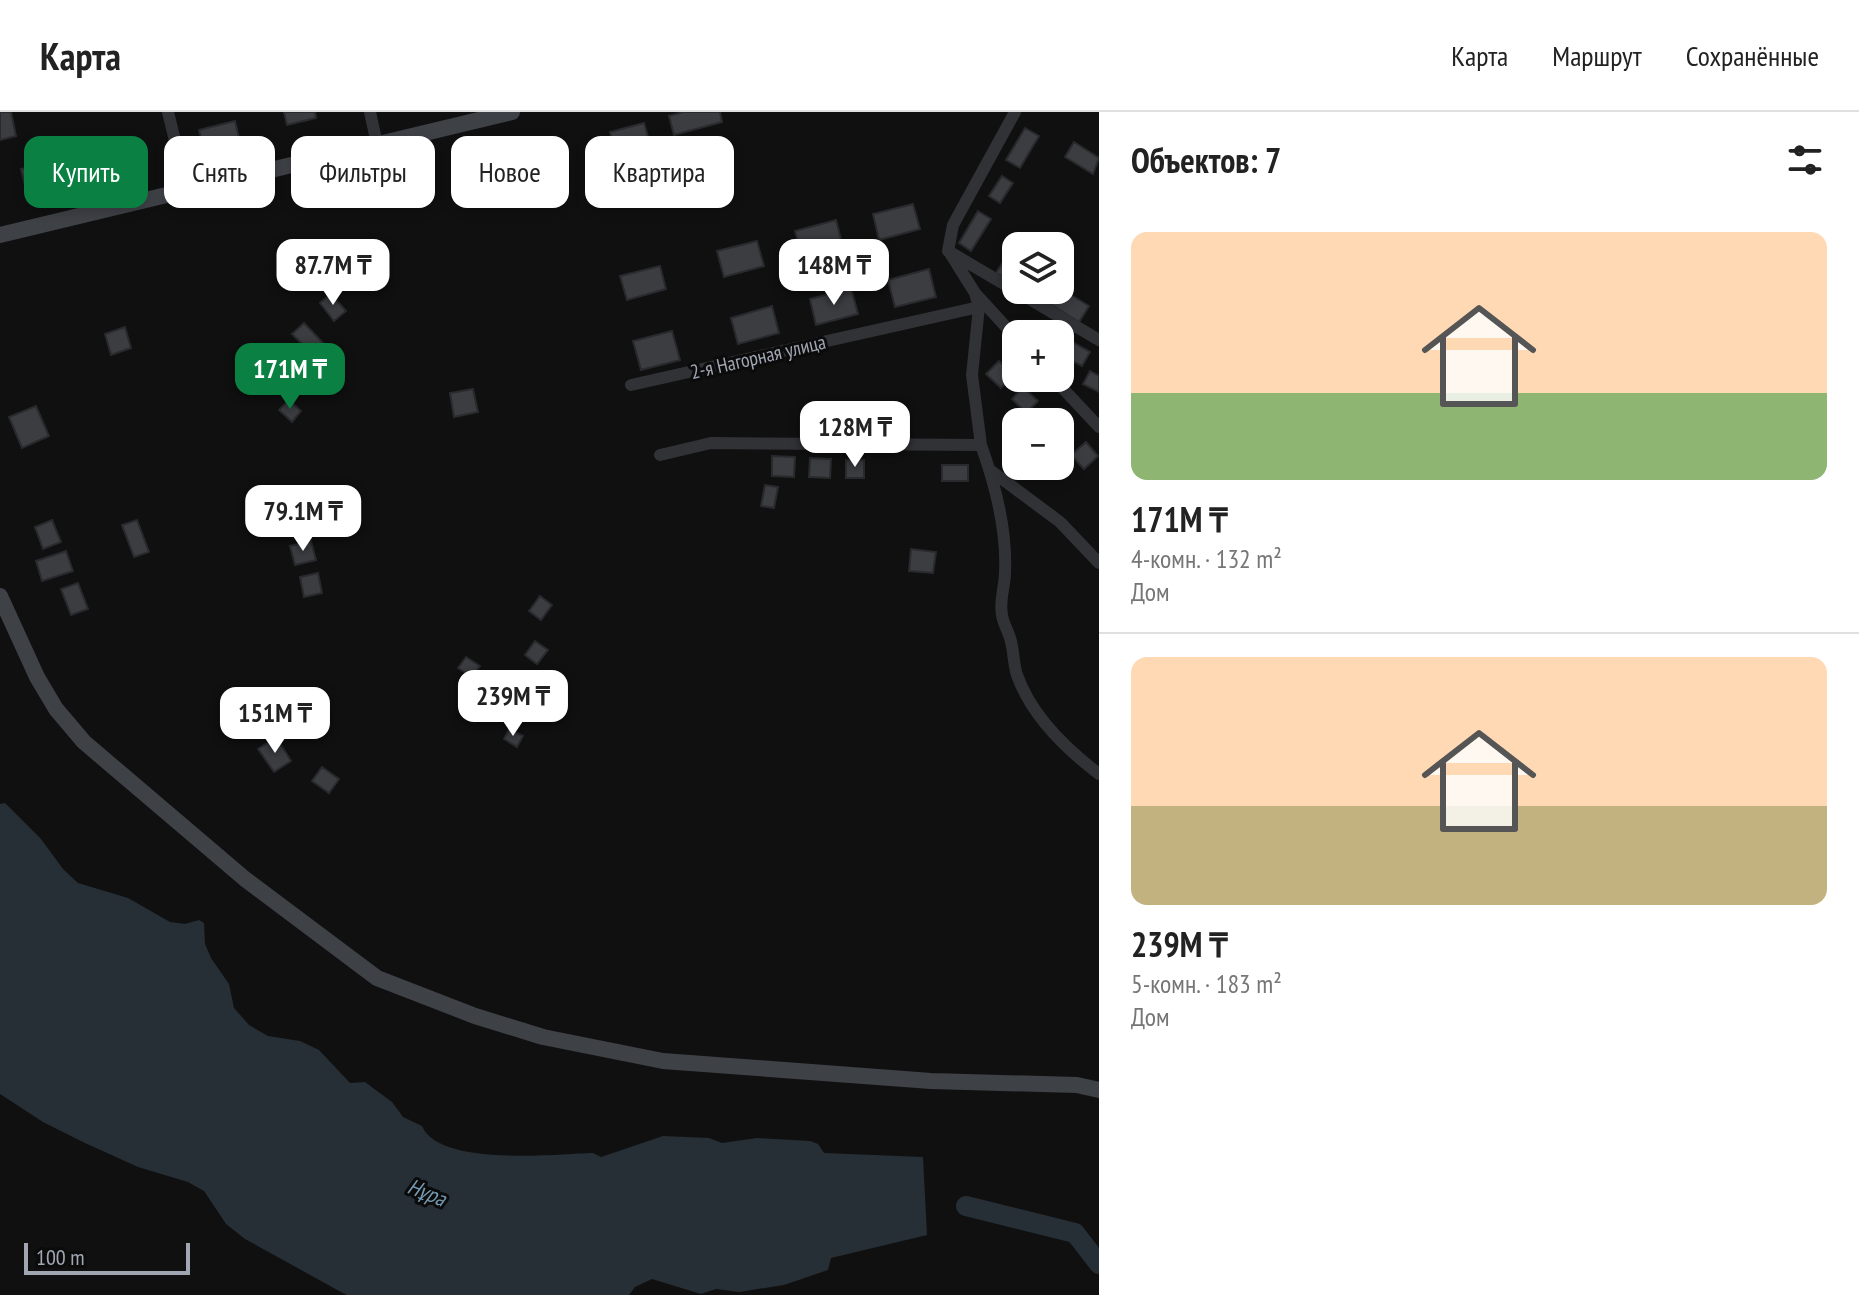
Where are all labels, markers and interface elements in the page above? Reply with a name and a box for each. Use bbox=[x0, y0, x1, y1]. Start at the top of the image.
text: Карта bbox=[40, 31, 121, 80]
text: Карта bbox=[1451, 37, 1508, 74]
text: Маршрут bbox=[1552, 37, 1642, 74]
text: Сохранённые bbox=[1686, 37, 1819, 74]
chip: Купить bbox=[24, 136, 148, 208]
chip: Снять bbox=[164, 136, 275, 208]
chip: Фильтры bbox=[291, 136, 435, 208]
chip: Новое bbox=[451, 136, 569, 208]
chip: Квартира bbox=[585, 136, 734, 208]
text: Объектов: 7 bbox=[1131, 138, 1281, 182]
icon: filters bbox=[1783, 138, 1827, 182]
map controls bbox=[1002, 232, 1074, 480]
button: layers bbox=[1002, 232, 1074, 304]
pin: 87.7M ₸ bbox=[259, 239, 407, 307]
pin: 148M ₸ bbox=[769, 239, 899, 307]
text: 87.7M ₸ bbox=[295, 248, 372, 281]
text: 148M ₸ bbox=[797, 248, 871, 281]
icon: home bbox=[1407, 284, 1551, 428]
button: + bbox=[1002, 320, 1074, 392]
street label: 2-я Нагорная улица bbox=[688, 329, 828, 385]
pin: 171M ₸ bbox=[225, 343, 355, 411]
text: 171M ₸ bbox=[253, 352, 327, 385]
pin: 128M ₸ bbox=[790, 401, 920, 469]
button: − bbox=[1002, 408, 1074, 480]
text: 128M ₸ bbox=[818, 410, 892, 443]
pin: 79.1M ₸ bbox=[229, 485, 377, 553]
text: 79.1M ₸ bbox=[263, 494, 343, 527]
text: 171M ₸ bbox=[1131, 497, 1228, 541]
text: 4-комн. · 132 m² bbox=[1131, 542, 1282, 575]
text: Дом bbox=[1131, 575, 1169, 608]
pin: 239M ₸ bbox=[448, 670, 578, 738]
text: 239M ₸ bbox=[476, 679, 550, 712]
pin: 151M ₸ bbox=[210, 687, 340, 755]
text: 151M ₸ bbox=[238, 696, 312, 729]
icon: home bbox=[1407, 709, 1551, 853]
text: 239M ₸ bbox=[1131, 922, 1228, 966]
text: 5-комн. · 183 m² bbox=[1131, 967, 1282, 1000]
text: Дом bbox=[1131, 1000, 1169, 1033]
water label: Нұра bbox=[404, 1172, 451, 1213]
scale bar bbox=[24, 1239, 190, 1275]
text: 100 m bbox=[36, 1243, 85, 1271]

